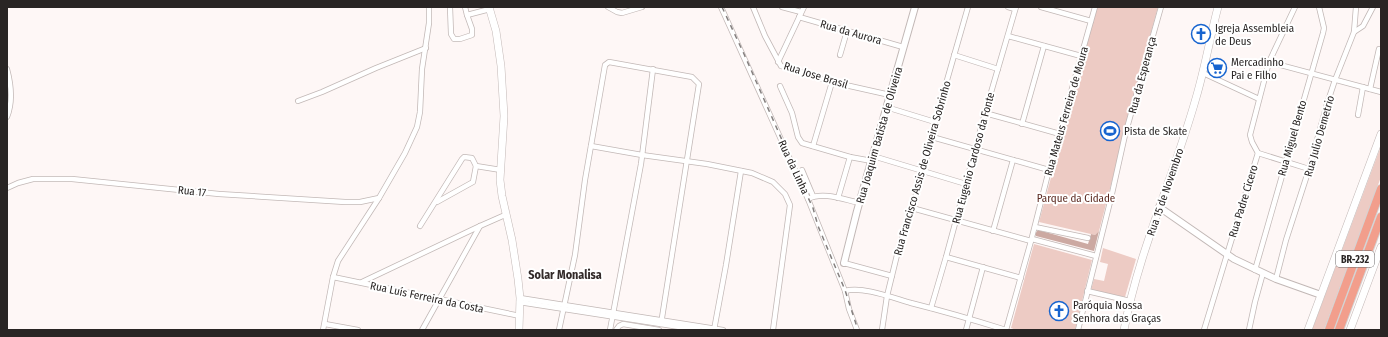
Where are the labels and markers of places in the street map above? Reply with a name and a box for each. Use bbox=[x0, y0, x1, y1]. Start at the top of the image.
place label: Igreja Assembleia de Deus bbox=[1215, 22, 1294, 48]
church icon: Igreja Assembleia de Deus bbox=[1190, 23, 1212, 45]
place label: Mercadinho Pai e Filho bbox=[1231, 56, 1284, 82]
supermarket icon: Mercadinho Pai e Filho bbox=[1206, 57, 1228, 79]
sports icon: Pista de Skate bbox=[1099, 120, 1121, 142]
place label: Pista de Skate bbox=[1124, 125, 1187, 138]
place label: Paróquia Nossa Senhora das Graças bbox=[1073, 299, 1161, 325]
church icon: Paróquia Nossa Senhora das Graças bbox=[1048, 300, 1070, 322]

